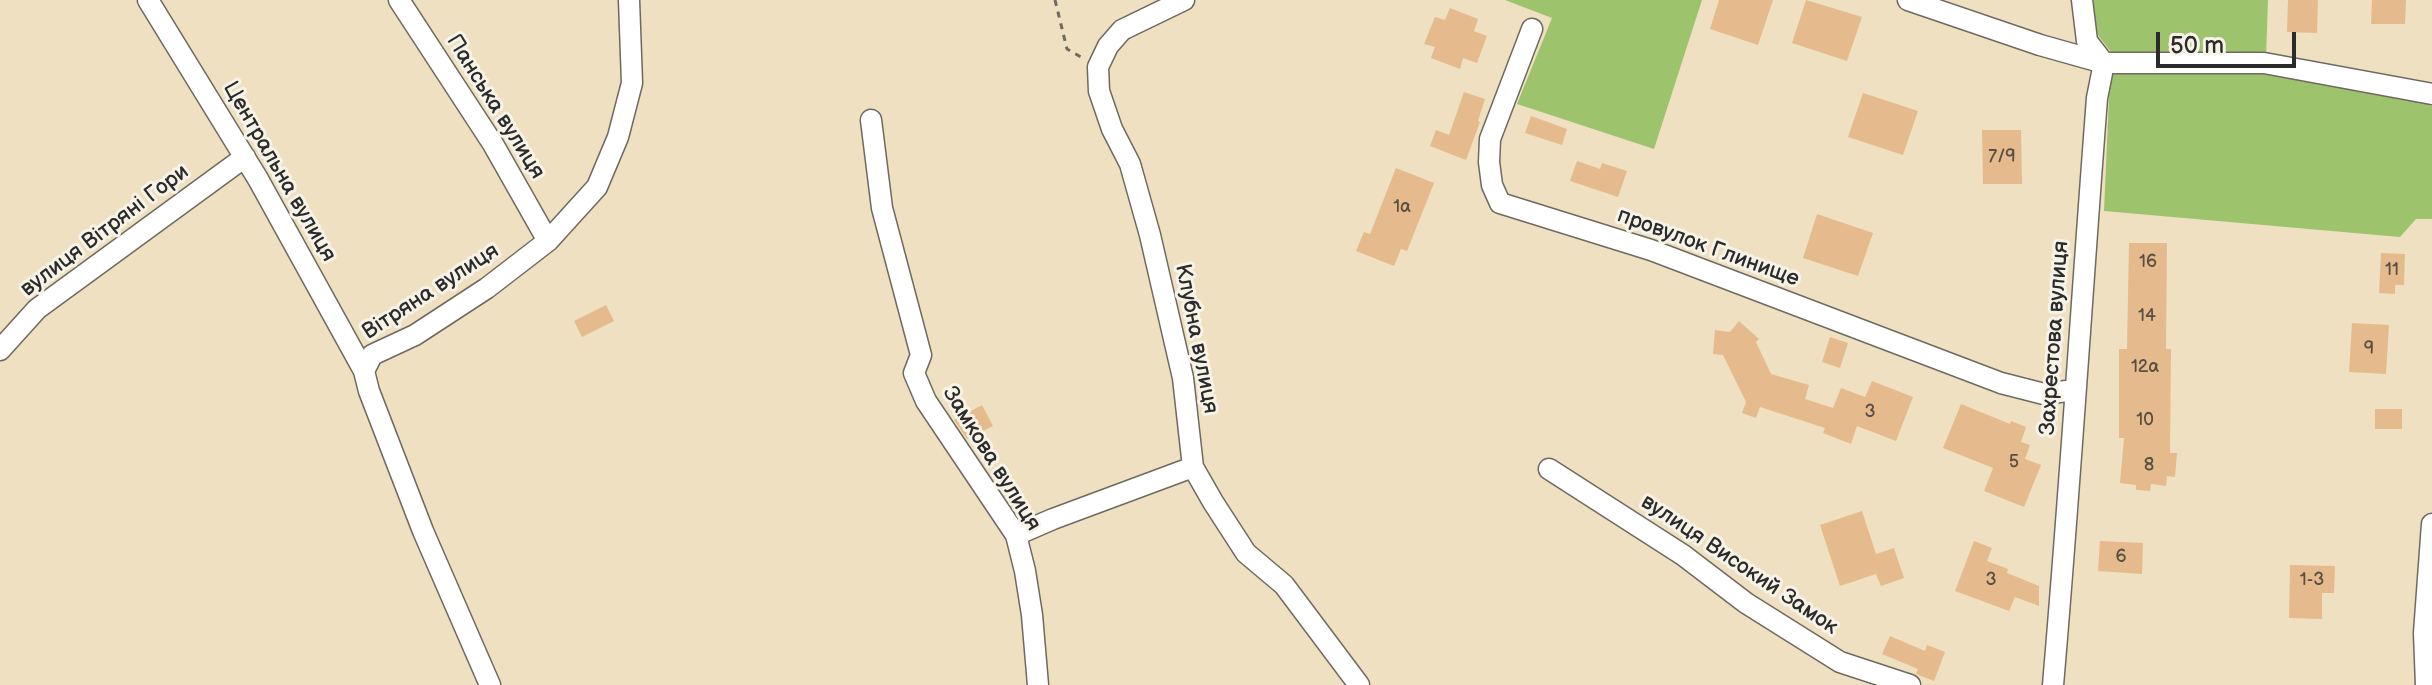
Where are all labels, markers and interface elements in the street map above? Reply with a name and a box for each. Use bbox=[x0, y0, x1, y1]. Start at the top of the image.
scale bar bbox=[2160, 16, 2300, 66]
street label: Панська вулиця bbox=[440, 30, 550, 184]
text: 50 m bbox=[2170, 31, 2224, 60]
street label: Центральна вулиця bbox=[217, 77, 341, 267]
house number: 7/9 bbox=[1988, 146, 2016, 168]
street label: вулиця Вітряні Гори bbox=[16, 159, 194, 303]
house number: 1а bbox=[1393, 196, 1411, 218]
street label: провулок Глинище bbox=[1613, 203, 1803, 293]
street label: Вітряна вулиця bbox=[358, 238, 504, 346]
street label: Захрестова вулиця bbox=[2035, 240, 2075, 436]
house number: 16 bbox=[2139, 251, 2157, 273]
house number: 11 bbox=[2385, 259, 2399, 281]
street label: Клубна вулиця bbox=[1169, 262, 1223, 416]
house number: 14 bbox=[2138, 305, 2156, 327]
house number: 9 bbox=[2364, 338, 2374, 360]
house number: 12а bbox=[2131, 356, 2159, 378]
street label: Замкова вулиця bbox=[936, 382, 1046, 536]
house number: 3 bbox=[1864, 401, 1876, 423]
house number: 10 bbox=[2136, 409, 2154, 431]
house number: 5 bbox=[2009, 451, 2019, 473]
house number: 8 bbox=[2144, 454, 2154, 476]
street label: вулиця Високий Замок bbox=[1635, 489, 1843, 641]
house number: 6 bbox=[2116, 546, 2126, 568]
house number: 3 bbox=[1985, 569, 1997, 591]
house number: 1-3 bbox=[2300, 569, 2324, 591]

